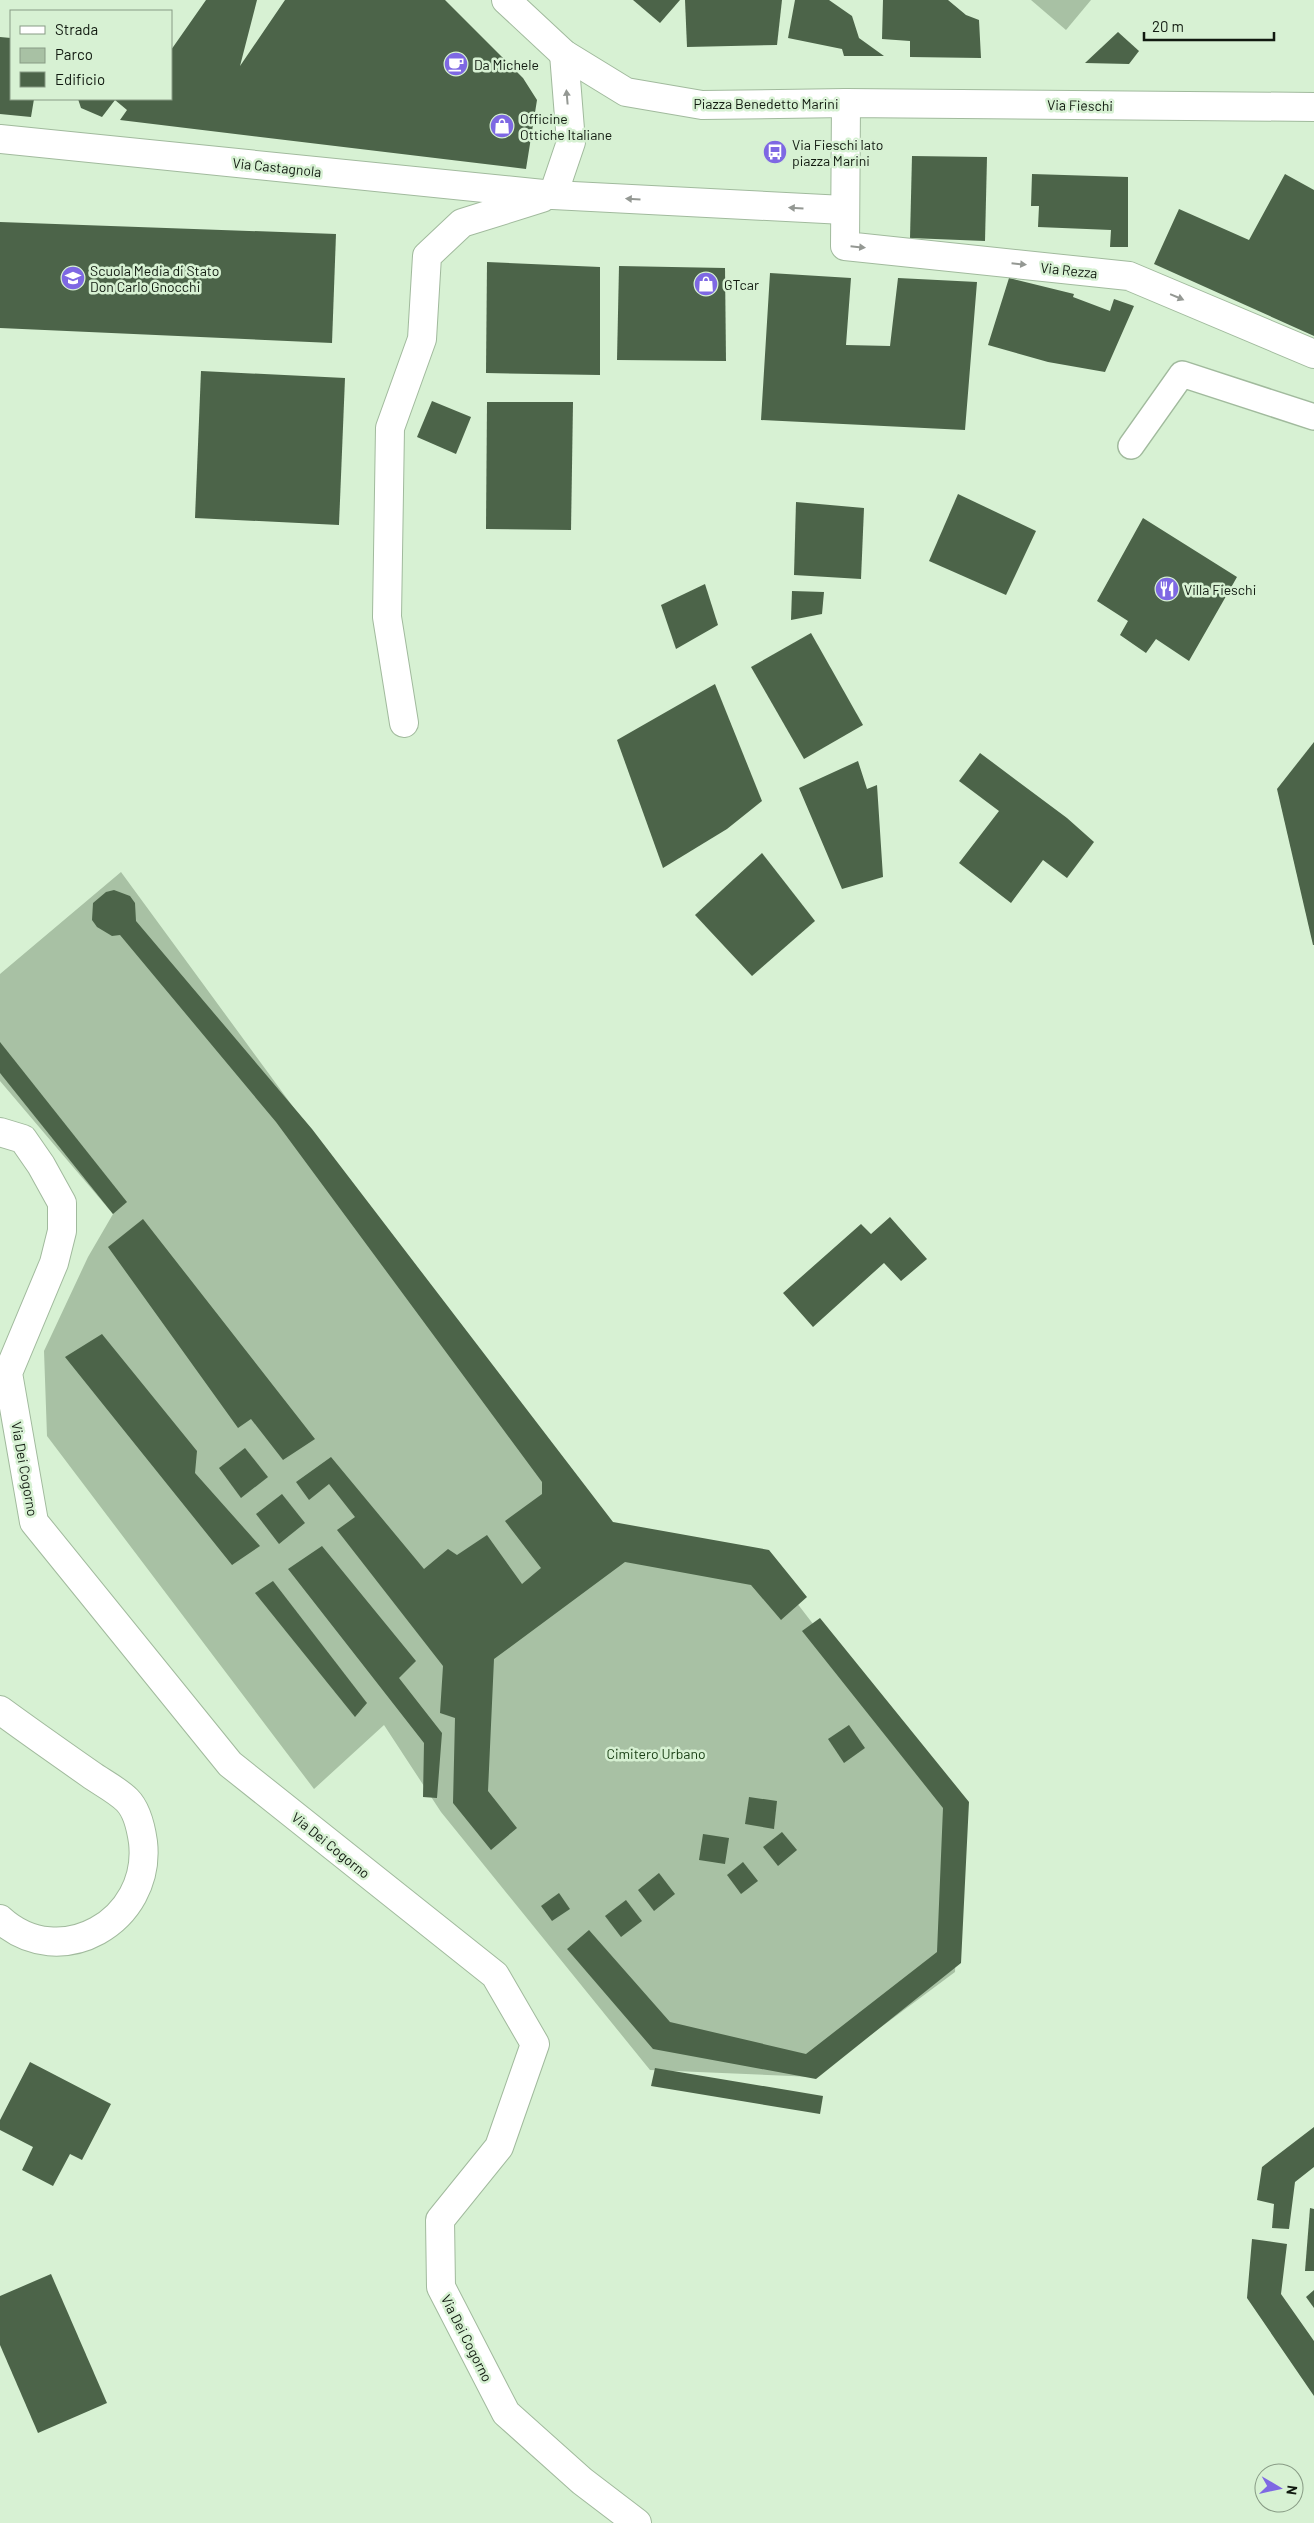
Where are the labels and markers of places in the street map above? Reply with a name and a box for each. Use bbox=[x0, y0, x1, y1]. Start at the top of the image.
cafe icon: Da Michele bbox=[443, 51, 469, 77]
place label: Da Michele bbox=[474, 56, 539, 73]
place label: Officine Ottiche Italiane bbox=[520, 110, 612, 143]
shop icon: Officine Ottiche Italiane bbox=[489, 113, 515, 139]
place label: Via Fieschi lato piazza Marini bbox=[792, 136, 883, 169]
bus stop icon: Via Fieschi lato piazza Marini bbox=[762, 139, 788, 165]
place label: Scuola Media di Stato Don Carlo Gnocchi bbox=[90, 262, 219, 295]
school or university icon: Scuola Media di Stato Don Carlo Gnocchi bbox=[60, 265, 86, 291]
shop icon: GTcar bbox=[693, 271, 719, 297]
place label: GTcar bbox=[724, 276, 759, 293]
restaurant icon: Villa Fieschi bbox=[1154, 576, 1180, 602]
place label: Villa Fieschi bbox=[1184, 581, 1256, 598]

